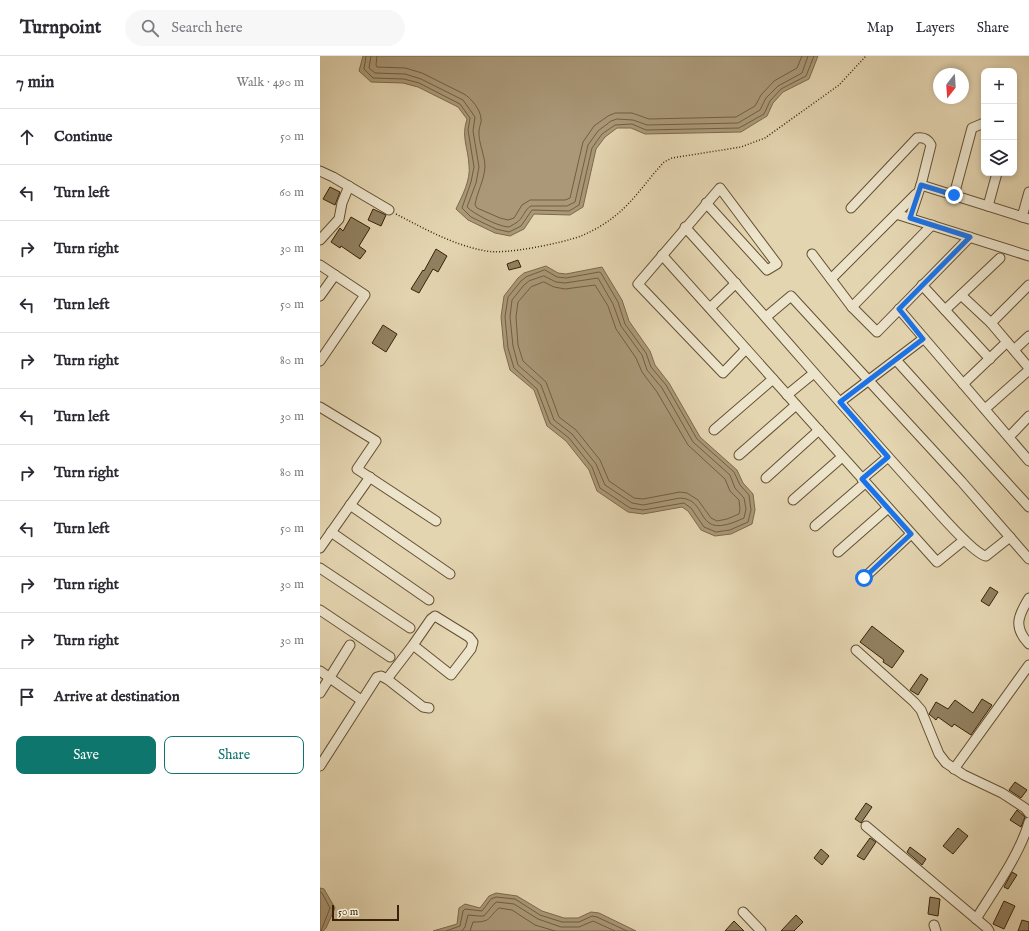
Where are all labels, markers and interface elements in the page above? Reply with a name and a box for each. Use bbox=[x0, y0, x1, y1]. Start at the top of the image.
search box bbox=[125, 10, 405, 46]
text: Turnpoint bbox=[20, 16, 101, 40]
icon: search bbox=[139, 17, 161, 39]
text: Search here bbox=[171, 18, 243, 37]
text: Map bbox=[867, 19, 894, 37]
text: Layers bbox=[916, 19, 955, 37]
text: Share bbox=[977, 19, 1009, 37]
north arrow bbox=[933, 68, 969, 104]
map controls bbox=[981, 68, 1017, 176]
button: + bbox=[981, 68, 1017, 104]
text: 7 min bbox=[16, 72, 54, 93]
text: Walk · 490 m bbox=[236, 74, 304, 91]
button: − bbox=[981, 104, 1017, 140]
icon: ahead bbox=[16, 126, 38, 148]
text: Continue bbox=[54, 127, 112, 146]
text: 50 m bbox=[280, 128, 304, 145]
button: layers bbox=[981, 140, 1017, 176]
icon: left bbox=[16, 182, 38, 204]
text: Turn left bbox=[54, 183, 110, 202]
text: 60 m bbox=[279, 184, 304, 201]
route end bbox=[945, 186, 963, 204]
icon: right bbox=[16, 238, 38, 260]
text: Turn right bbox=[54, 239, 119, 258]
text: 30 m bbox=[280, 240, 304, 257]
icon: left bbox=[16, 294, 38, 316]
text: Turn left bbox=[54, 295, 110, 314]
text: 50 m bbox=[280, 296, 304, 313]
icon: right bbox=[16, 350, 38, 372]
text: Turn right bbox=[54, 351, 119, 370]
text: 80 m bbox=[280, 352, 304, 369]
icon: left bbox=[16, 406, 38, 428]
text: Turn left bbox=[54, 407, 110, 426]
text: 30 m bbox=[280, 408, 304, 425]
icon: right bbox=[16, 462, 38, 484]
text: Turn right bbox=[54, 463, 119, 482]
text: 80 m bbox=[280, 464, 304, 481]
icon: left bbox=[16, 518, 38, 540]
text: Turn left bbox=[54, 519, 110, 538]
text: 50 m bbox=[280, 520, 304, 537]
route start bbox=[855, 569, 873, 587]
icon: right bbox=[16, 574, 38, 596]
text: Turn right bbox=[54, 575, 119, 594]
text: 30 m bbox=[280, 576, 304, 593]
icon: right bbox=[16, 630, 38, 652]
text: Turn right bbox=[54, 631, 119, 650]
text: 30 m bbox=[280, 632, 304, 649]
icon: arrive bbox=[16, 686, 38, 708]
text: Arrive at destination bbox=[54, 687, 180, 706]
button: Save bbox=[16, 736, 156, 774]
button: Share bbox=[164, 736, 304, 774]
scale bar bbox=[332, 903, 399, 922]
text: 50 m bbox=[338, 905, 358, 919]

